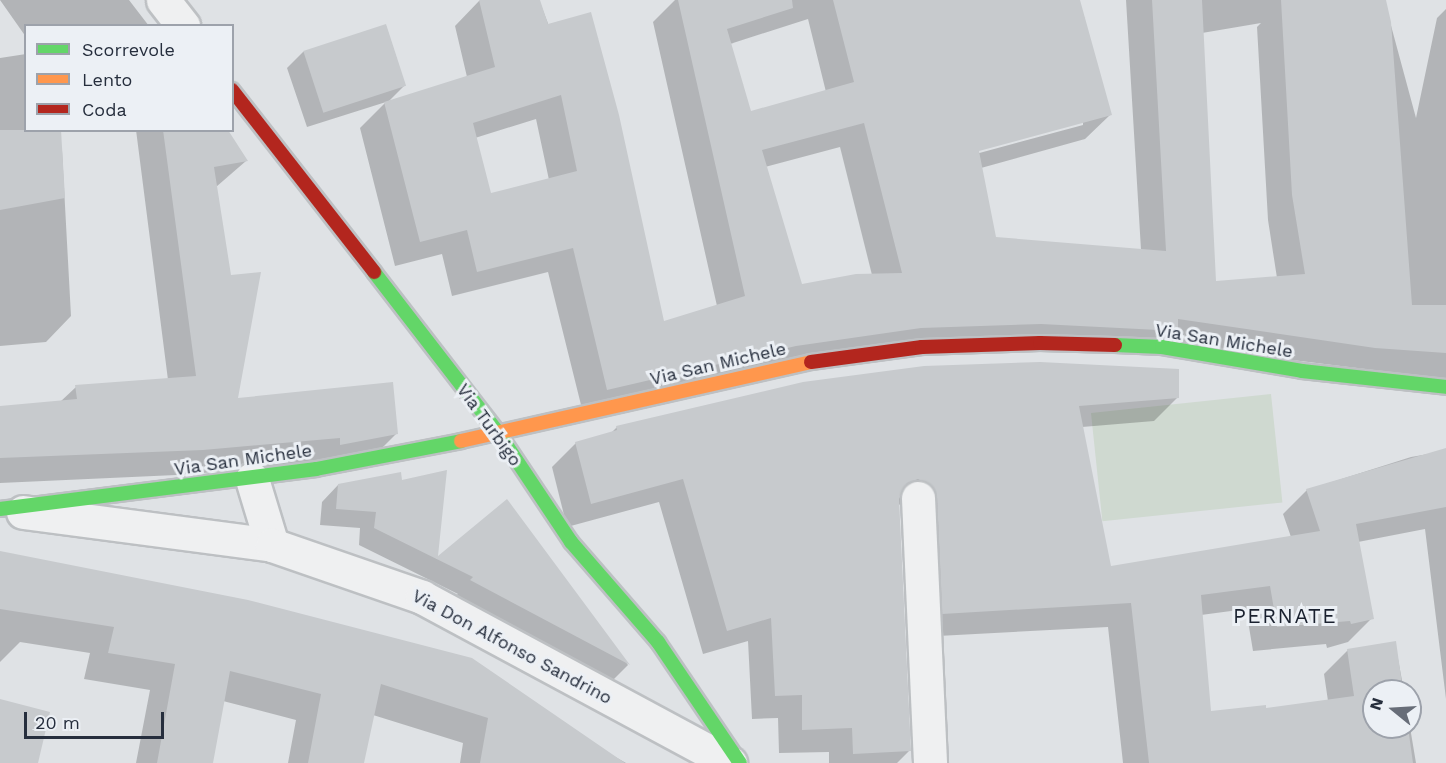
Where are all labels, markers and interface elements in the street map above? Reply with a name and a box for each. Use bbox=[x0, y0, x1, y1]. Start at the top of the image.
legend bbox=[24, 24, 234, 132]
text: Scorrevole bbox=[82, 39, 175, 60]
text: Lento bbox=[82, 69, 132, 90]
text: Coda bbox=[82, 99, 127, 120]
street label: Via San Michele bbox=[1154, 319, 1294, 363]
street label: Via San Michele bbox=[648, 338, 788, 390]
street label: Via Turbigo bbox=[452, 379, 526, 471]
street label: Via San Michele bbox=[173, 440, 313, 480]
street label: Via Don Alfonso Sandrino bbox=[408, 585, 616, 709]
district label: PERNATE bbox=[1233, 603, 1337, 629]
north arrow bbox=[1362, 679, 1422, 739]
text: N bbox=[1365, 695, 1387, 712]
scale bar bbox=[27, 700, 166, 738]
text: 20 m bbox=[35, 712, 80, 733]

